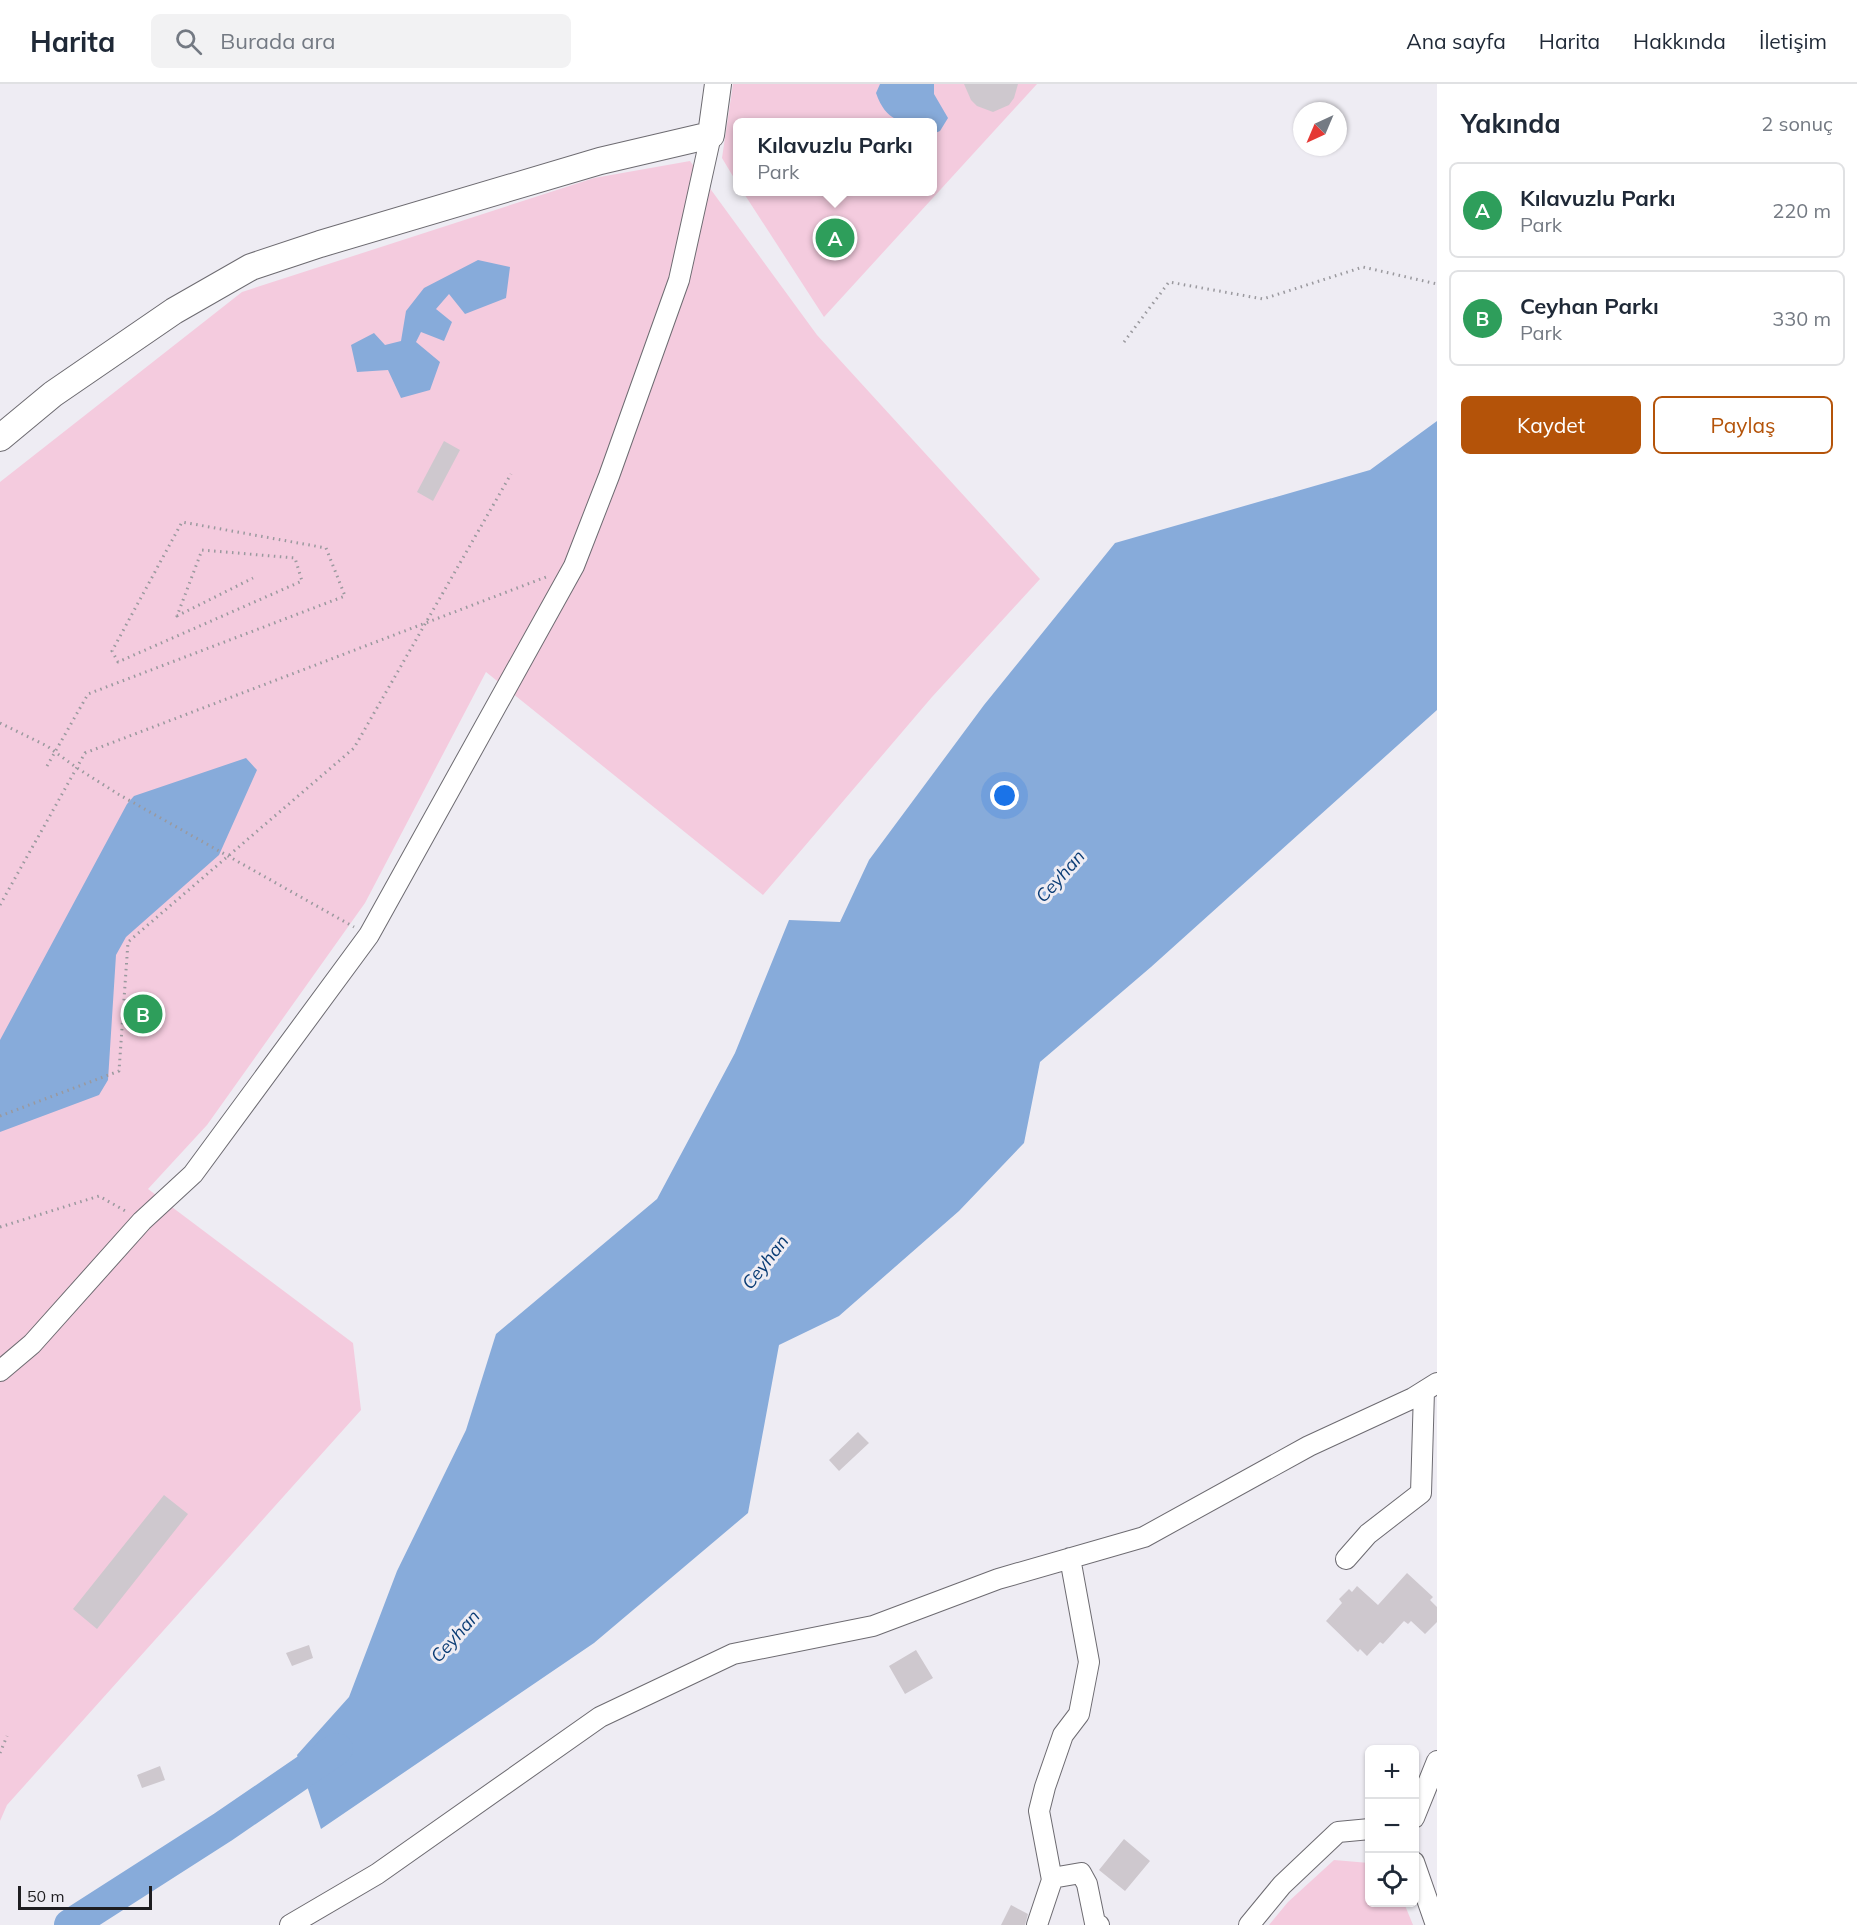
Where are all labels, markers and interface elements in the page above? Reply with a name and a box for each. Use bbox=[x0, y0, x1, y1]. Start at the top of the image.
search box bbox=[151, 14, 571, 68]
text: Harita bbox=[30, 24, 115, 59]
icon: search bbox=[172, 25, 205, 58]
text: Burada ara bbox=[220, 27, 335, 55]
text: Ana sayfa bbox=[1406, 28, 1506, 54]
text: Harita bbox=[1539, 28, 1600, 54]
text: Hakkında bbox=[1633, 28, 1726, 54]
text: İletişim bbox=[1759, 28, 1827, 54]
north arrow bbox=[1293, 102, 1347, 156]
text: Yakında bbox=[1461, 107, 1561, 140]
text: 2 sonuç bbox=[1761, 111, 1833, 136]
popup bbox=[733, 118, 937, 196]
text: Kılavuzlu Parkı bbox=[757, 131, 913, 159]
text: Park bbox=[757, 159, 799, 184]
text: Kılavuzlu Parkı bbox=[1520, 184, 1676, 212]
text: A bbox=[1475, 198, 1490, 223]
text: 220 m bbox=[1772, 198, 1831, 223]
text: Park bbox=[1520, 212, 1562, 237]
pin: A bbox=[816, 216, 854, 260]
text: Ceyhan Parkı bbox=[1520, 292, 1659, 320]
text: B bbox=[1476, 306, 1489, 331]
text: 330 m bbox=[1772, 306, 1831, 331]
text: Park bbox=[1520, 320, 1562, 345]
button: Kaydet bbox=[1461, 396, 1641, 454]
button: Paylaş bbox=[1653, 396, 1833, 454]
your location bbox=[990, 781, 1019, 810]
water label: Ceyhan bbox=[1030, 845, 1090, 907]
pin: B bbox=[124, 992, 162, 1036]
water label: Ceyhan bbox=[737, 1230, 793, 1294]
water label: Ceyhan bbox=[425, 1605, 485, 1667]
map controls bbox=[1365, 1745, 1419, 1907]
button: + bbox=[1365, 1745, 1419, 1799]
button: − bbox=[1365, 1799, 1419, 1853]
button: locate bbox=[1365, 1853, 1419, 1907]
scale bar bbox=[18, 1883, 152, 1910]
text: 50 m bbox=[27, 1886, 64, 1906]

